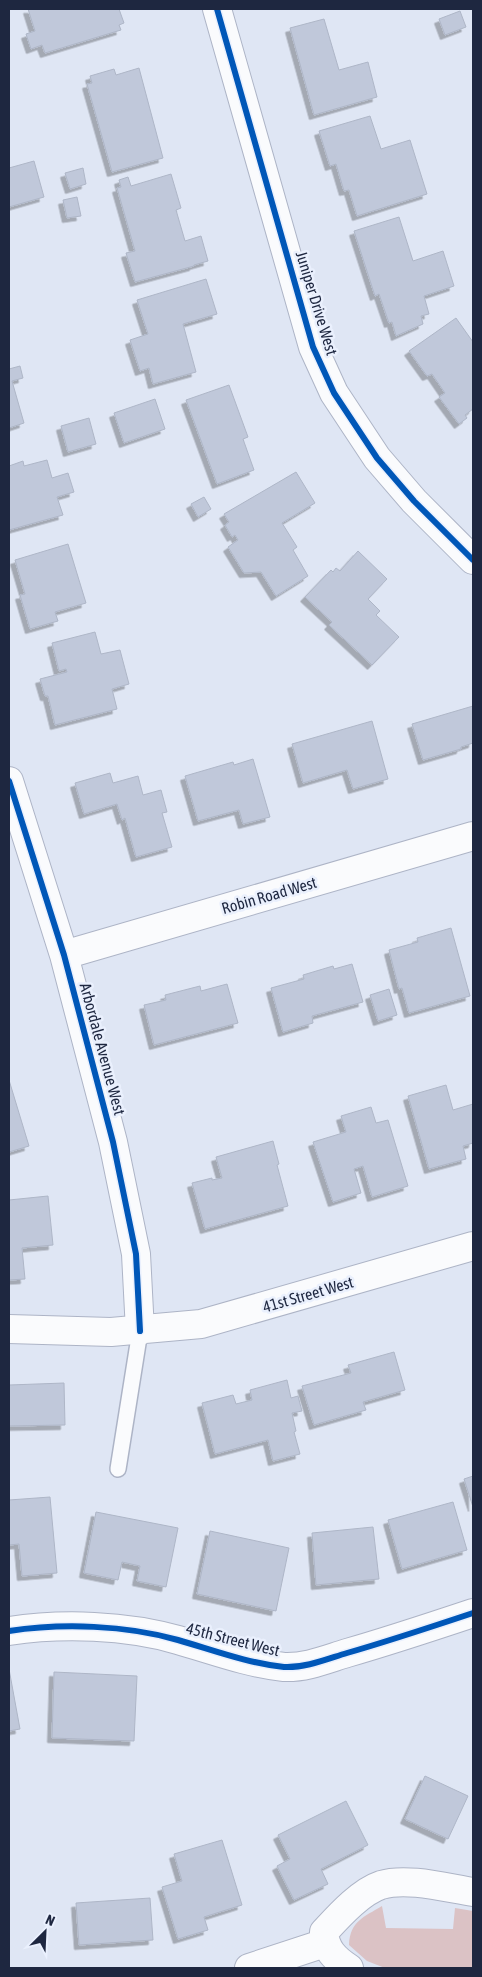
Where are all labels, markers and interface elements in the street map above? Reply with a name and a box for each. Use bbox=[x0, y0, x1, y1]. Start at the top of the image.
street label: Juniper Drive West bbox=[292, 249, 341, 358]
street label: Robin Road West bbox=[219, 873, 319, 917]
street label: Arbordale Avenue West bbox=[77, 981, 129, 1117]
street label: 41st Street West bbox=[261, 1272, 356, 1316]
street label: 45th Street West bbox=[184, 1619, 282, 1659]
north arrow bbox=[20, 1907, 70, 1957]
text: N bbox=[43, 1911, 57, 1929]

